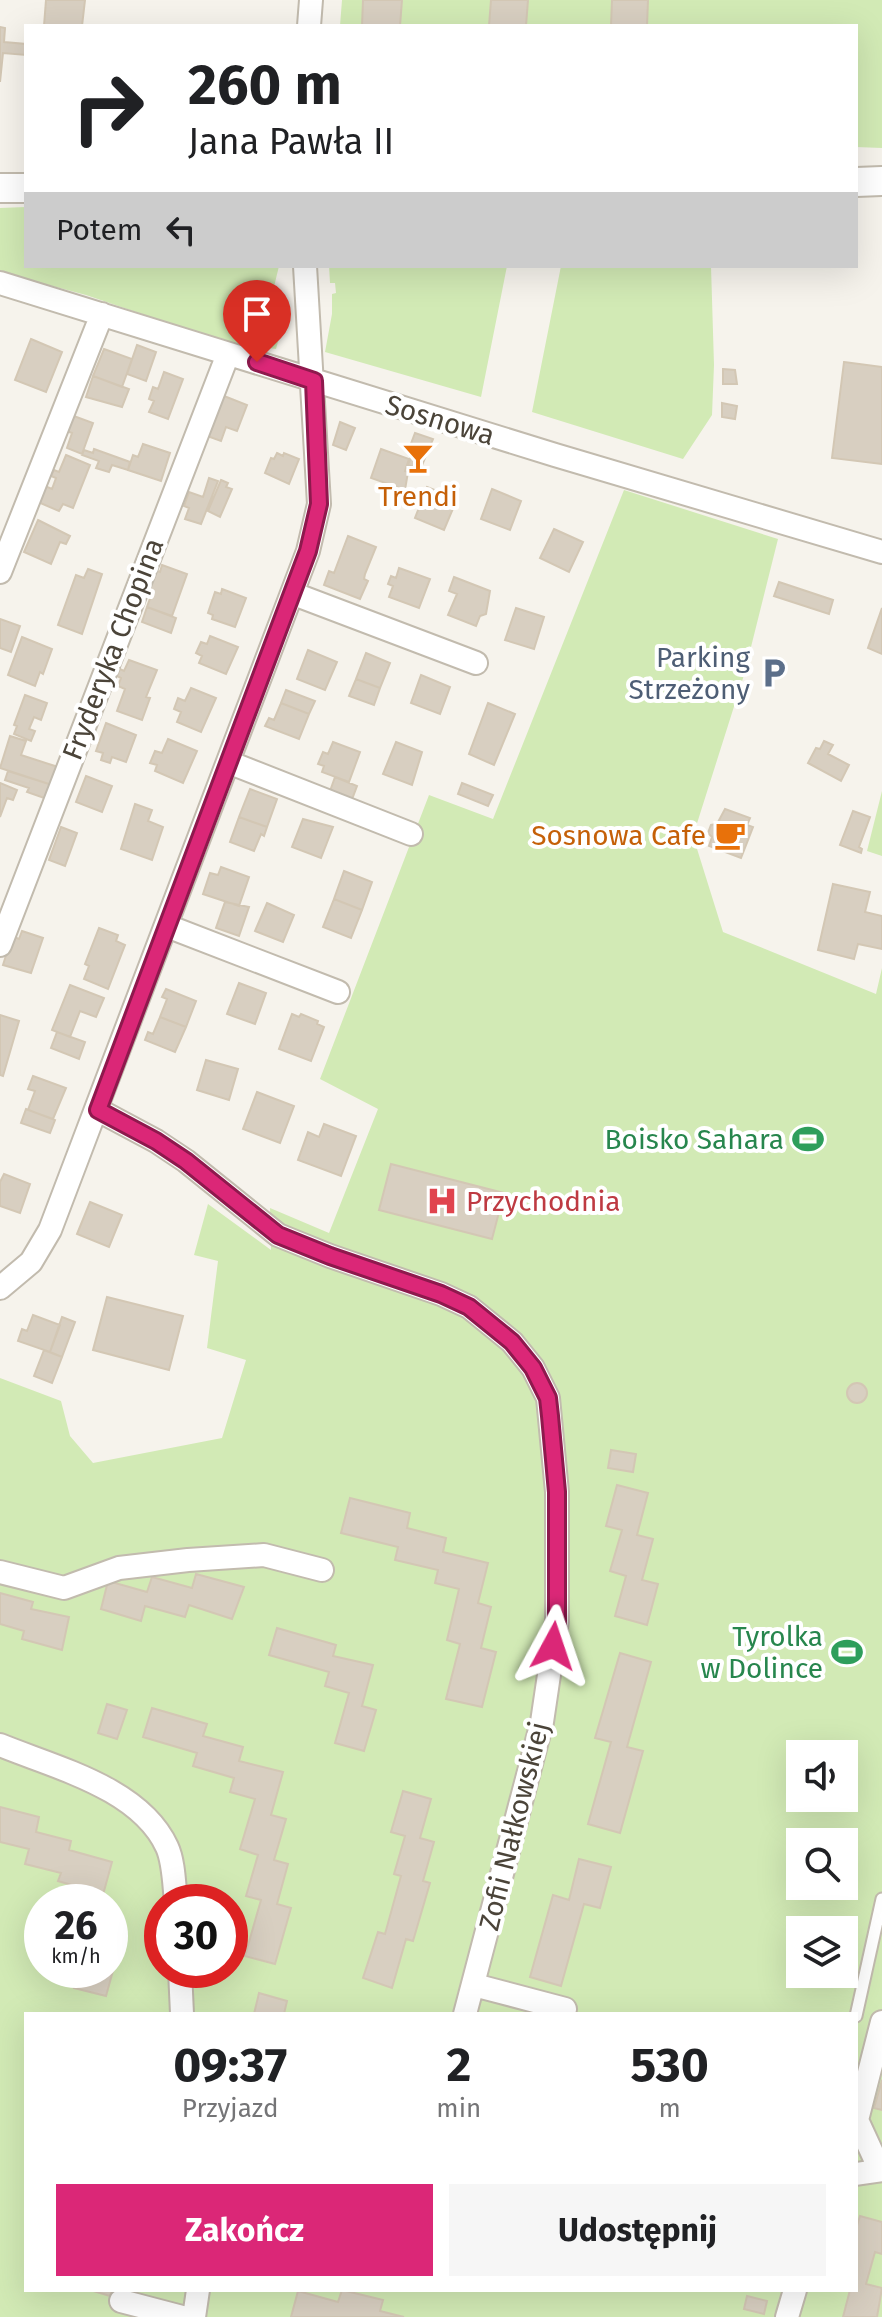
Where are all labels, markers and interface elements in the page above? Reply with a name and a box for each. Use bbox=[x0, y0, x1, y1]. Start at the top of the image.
text: 260 m bbox=[188, 52, 342, 119]
icon: right bbox=[56, 56, 160, 160]
text: Jana Pawła II bbox=[188, 120, 394, 164]
icon: left bbox=[159, 208, 203, 252]
text: Potem bbox=[56, 212, 143, 248]
pin bbox=[223, 280, 291, 362]
icon: arrive bbox=[235, 292, 279, 336]
street label: Sosnowa bbox=[381, 388, 499, 452]
bar icon: Trendi bbox=[401, 441, 435, 475]
place label: Trendi bbox=[378, 480, 458, 513]
street label: Fryderyka Chopina bbox=[56, 534, 170, 764]
place label: Parking Strzeżony bbox=[629, 641, 750, 706]
parking icon: Parking Strzeżony bbox=[757, 656, 791, 690]
cafe icon: Sosnowa Cafe bbox=[713, 818, 747, 852]
place label: Sosnowa Cafe bbox=[531, 819, 706, 852]
sports icon: Boisko Sahara bbox=[791, 1122, 825, 1156]
place label: Boisko Sahara bbox=[605, 1123, 784, 1156]
hospital icon: Przychodnia bbox=[425, 1184, 459, 1218]
place label: Przychodnia bbox=[466, 1185, 621, 1218]
position arrow bbox=[511, 1604, 595, 1688]
place label: Tyrolka w Dolince bbox=[701, 1620, 823, 1685]
sports icon: Tyrolka w Dolince bbox=[830, 1635, 864, 1669]
street label: Zofii Nałkowskiej bbox=[472, 1718, 556, 1934]
map controls bbox=[786, 1740, 858, 1988]
button: sound bbox=[786, 1740, 858, 1812]
button: search bbox=[786, 1828, 858, 1900]
speed limit sign: 30 bbox=[144, 1884, 248, 1988]
text: 26 bbox=[54, 1902, 98, 1950]
button: layers bbox=[786, 1916, 858, 1988]
text: km/h bbox=[51, 1944, 101, 1968]
text: 09:37 bbox=[173, 2036, 287, 2094]
text: 2 bbox=[446, 2036, 471, 2094]
text: 530 bbox=[630, 2036, 709, 2094]
text: Przyjazd bbox=[182, 2093, 279, 2124]
text: min bbox=[436, 2093, 481, 2124]
text: m bbox=[658, 2093, 681, 2124]
button: Zakończ bbox=[56, 2184, 433, 2276]
button: Udostępnij bbox=[449, 2184, 826, 2276]

